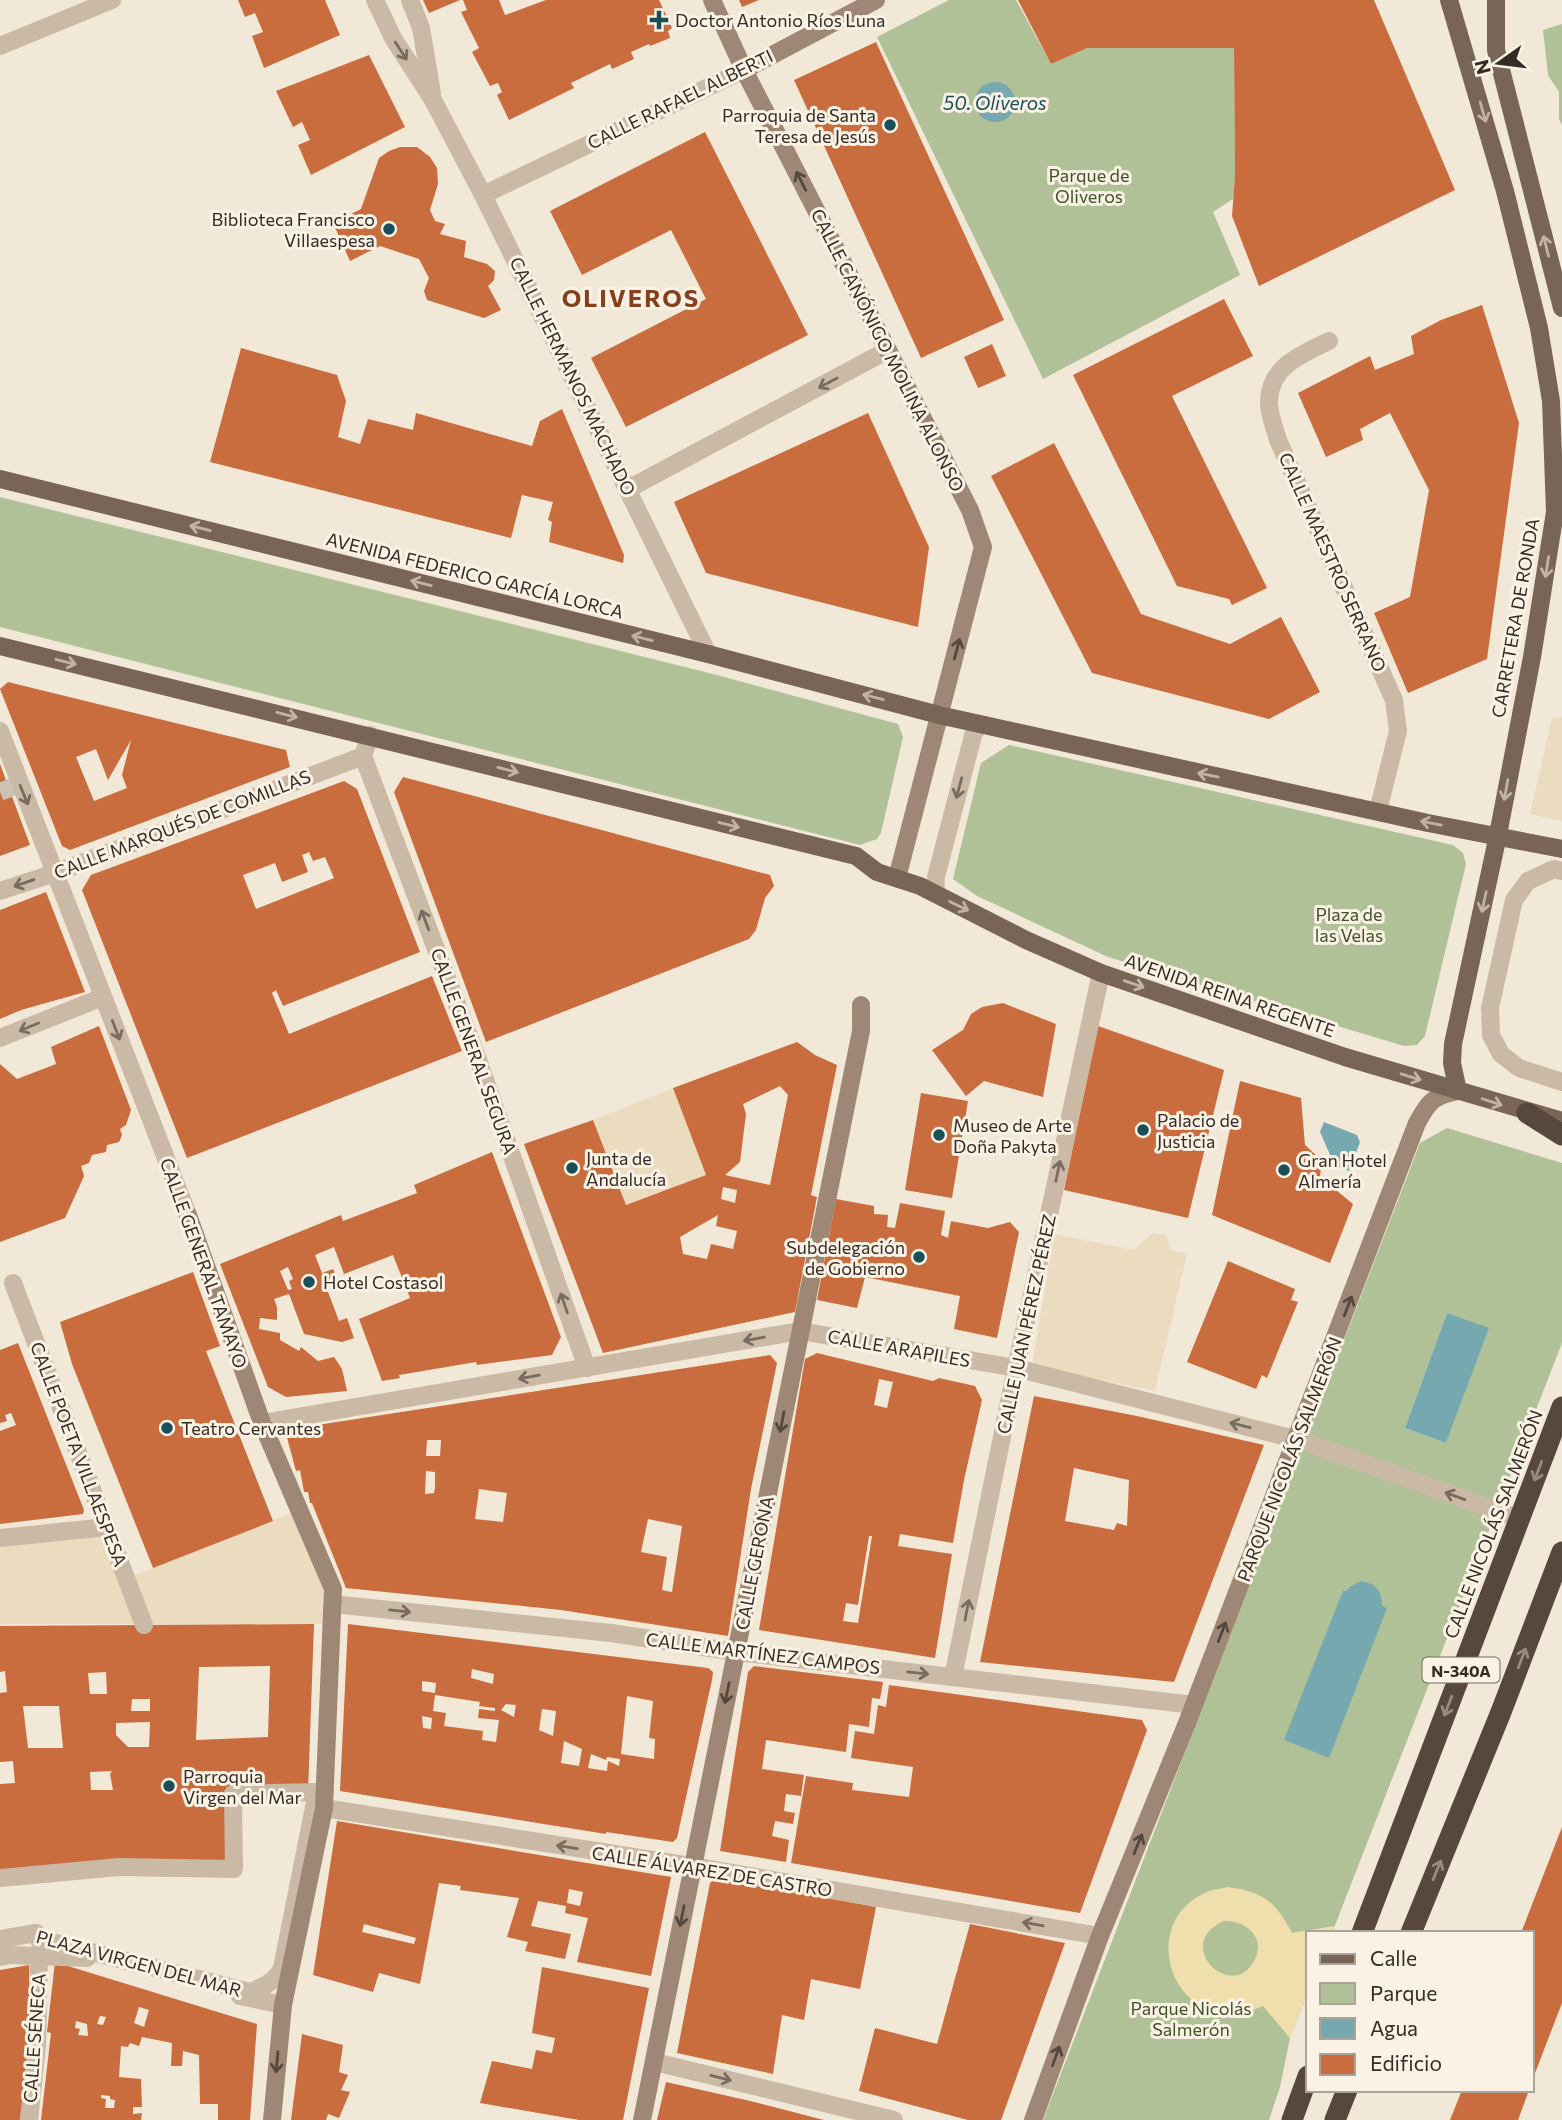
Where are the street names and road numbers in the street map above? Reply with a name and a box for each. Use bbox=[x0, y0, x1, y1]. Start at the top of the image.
street label: CALLE RAFAEL ALBERTI bbox=[584, 44, 776, 154]
street label: CALLE CANÓNIGO MOLINA ALONSO bbox=[807, 205, 969, 495]
street label: CALLE HERMANOS MACHADO bbox=[505, 253, 641, 499]
street label: CALLE MAESTRO SERRANO bbox=[1275, 449, 1391, 675]
street label: CARRETERA DE RONDA bbox=[1487, 516, 1543, 720]
street label: AVENIDA FEDERICO GARCÍA LORCA bbox=[324, 527, 626, 623]
street label: CALLE MARQUÉS DE COMILLAS bbox=[50, 765, 314, 883]
street label: CALLE GENERAL SEGURA bbox=[426, 945, 522, 1157]
street label: AVENIDA REINA REGENTE bbox=[1122, 949, 1338, 1041]
street label: CALLE GENERAL TAMAYO bbox=[156, 1155, 252, 1371]
street label: CALLE JUAN PÉREZ PÉREZ bbox=[992, 1212, 1060, 1436]
street label: CALLE ARAPILES bbox=[826, 1325, 972, 1371]
street label: PARQUE NICOLÁS SALMERÓN bbox=[1232, 1334, 1346, 1584]
street label: CALLE POETA VILLAESPESA bbox=[26, 1339, 132, 1569]
street label: CALLE NICOLÁS SALMERÓN bbox=[1439, 1407, 1547, 1641]
street label: CALLE GERONA bbox=[730, 1494, 778, 1632]
street label: CALLE MARTÍNEZ CAMPOS bbox=[645, 1628, 881, 1678]
road number: N-340A bbox=[1422, 1658, 1500, 1682]
street label: CALLE ÁLVAREZ DE CASTRO bbox=[590, 1841, 834, 1901]
street label: PLAZA VIRGEN DEL MAR bbox=[34, 1925, 244, 2001]
street label: CALLE SÉNECA bbox=[19, 1973, 49, 2103]

